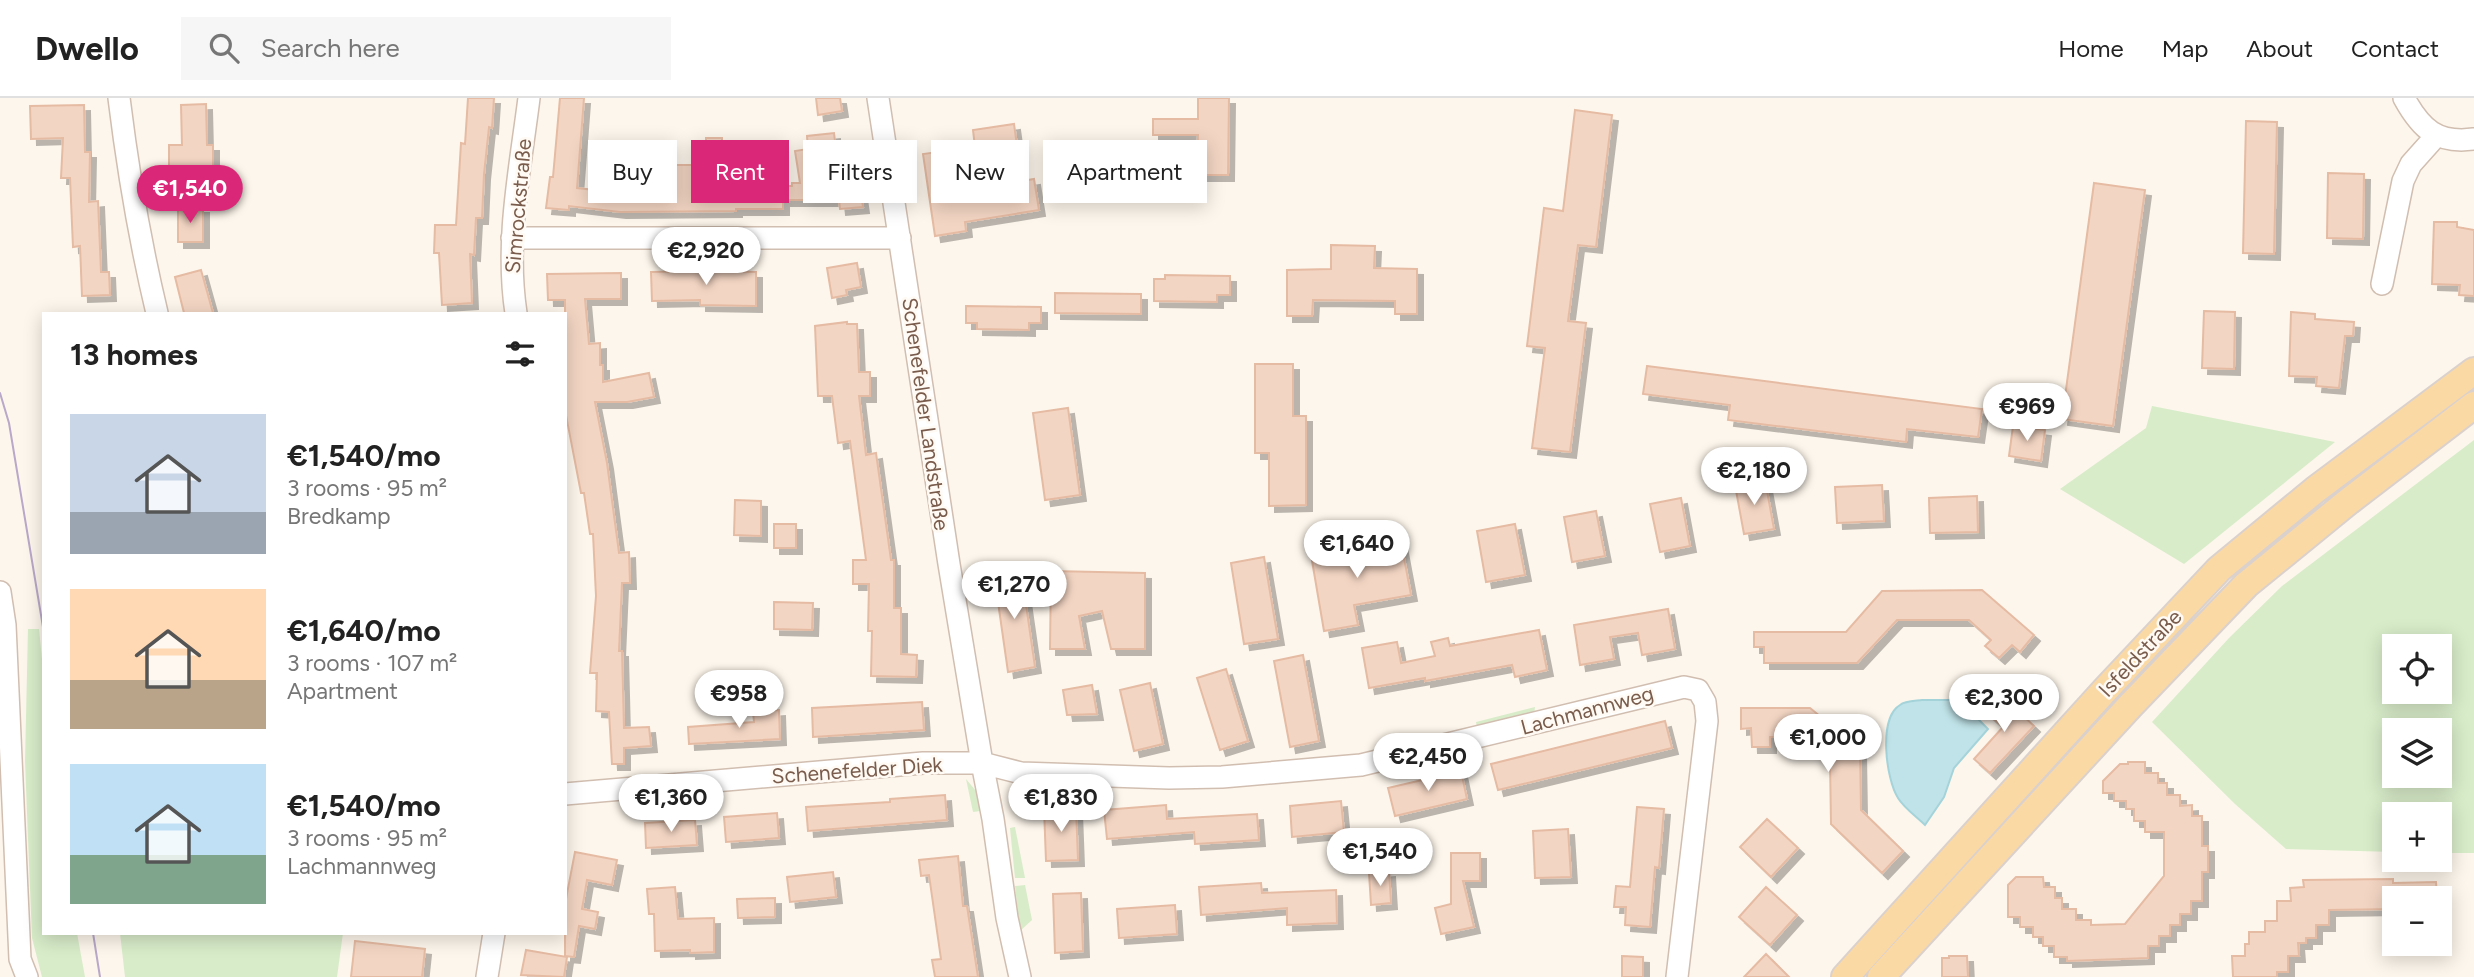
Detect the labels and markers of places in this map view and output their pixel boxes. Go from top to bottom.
pin: €1,540 [133,166,247,225]
pin: €2,920 [649,228,763,287]
pin: €969 [1986,384,2068,443]
pin: €2,180 [1697,448,1811,507]
pin: €1,640 [1300,520,1414,580]
pin: €1,270 [957,561,1071,621]
pin: €958 [698,670,780,730]
pin: €2,300 [1947,674,2061,734]
pin: €1,000 [1771,714,1885,774]
pin: €2,450 [1371,734,1485,793]
pin: €1,360 [614,774,728,834]
pin: €1,830 [1004,774,1118,834]
pin: €1,540 [1323,828,1437,888]

